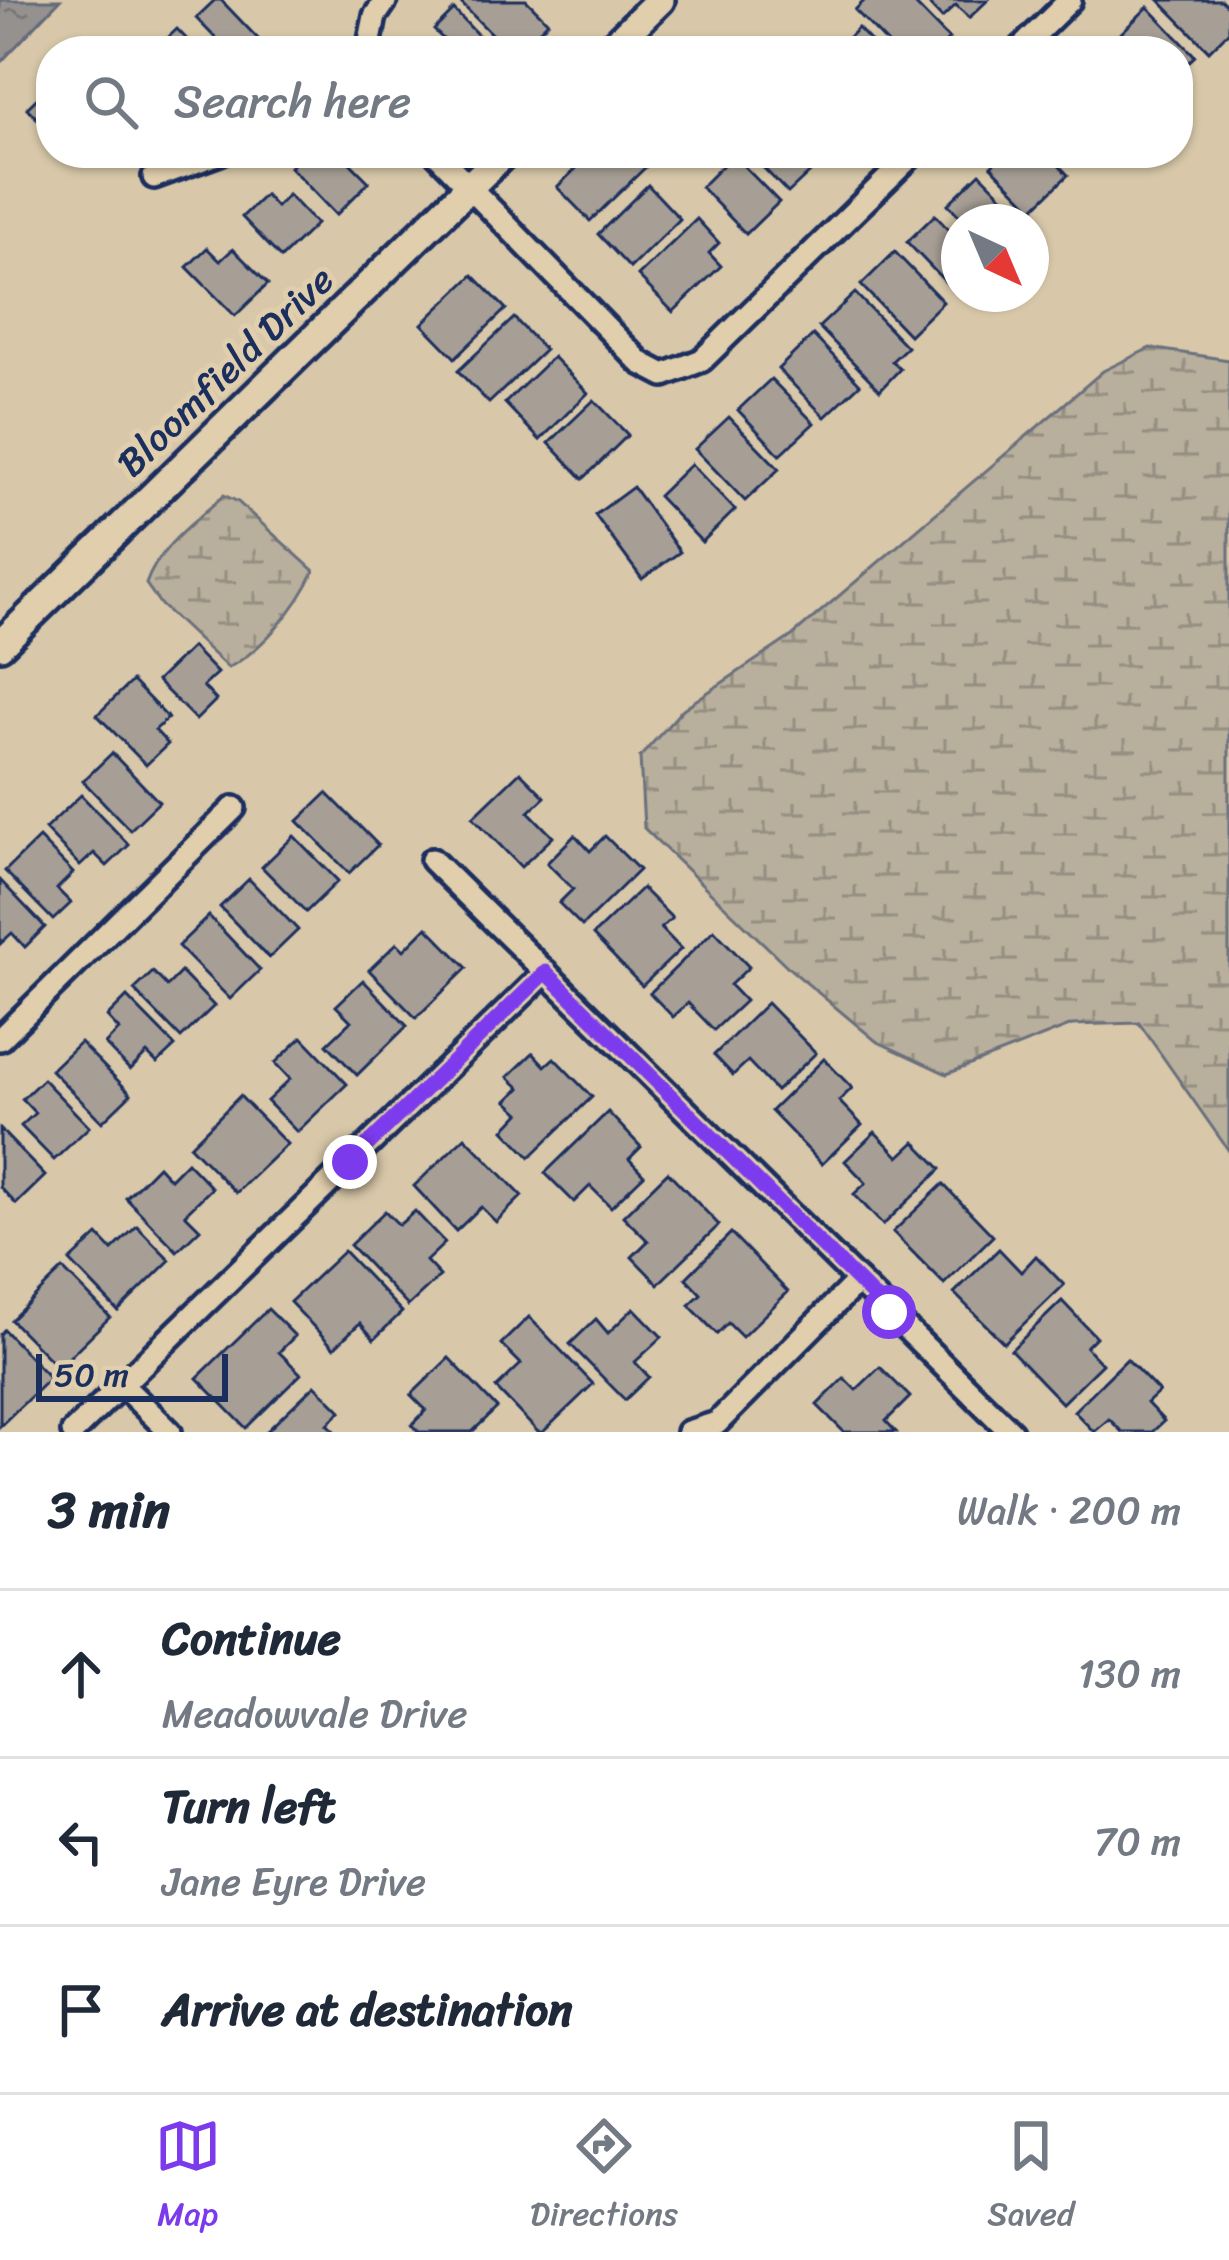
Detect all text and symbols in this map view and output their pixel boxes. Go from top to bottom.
search box [36,36,1193,168]
text: Search here [174,62,411,142]
icon: search [78,69,144,135]
north arrow [941,204,1049,312]
street label: Bloomfield Drive [99,248,351,494]
route end [323,1135,377,1189]
route start [862,1285,916,1339]
text: 50 m [54,1346,129,1404]
scale bar [36,1348,228,1401]
text: 3 min [48,1465,170,1555]
text: Walk · 200 m [957,1476,1181,1545]
text: Continue [162,1599,341,1679]
text: 130 m [1078,1639,1181,1708]
icon: ahead [48,1641,114,1707]
text: Meadowvale Drive [162,1679,468,1748]
text: Turn left [162,1767,335,1847]
text: 70 m [1094,1807,1181,1876]
icon: left [48,1809,114,1875]
text: Jane Eyre Drive [162,1847,426,1916]
text: Arrive at destination [162,1970,572,2050]
icon: arrive [48,1977,114,2043]
tab: Map [155,2113,221,2243]
tab: Directions [530,2113,678,2243]
tab: Saved [987,2113,1074,2243]

